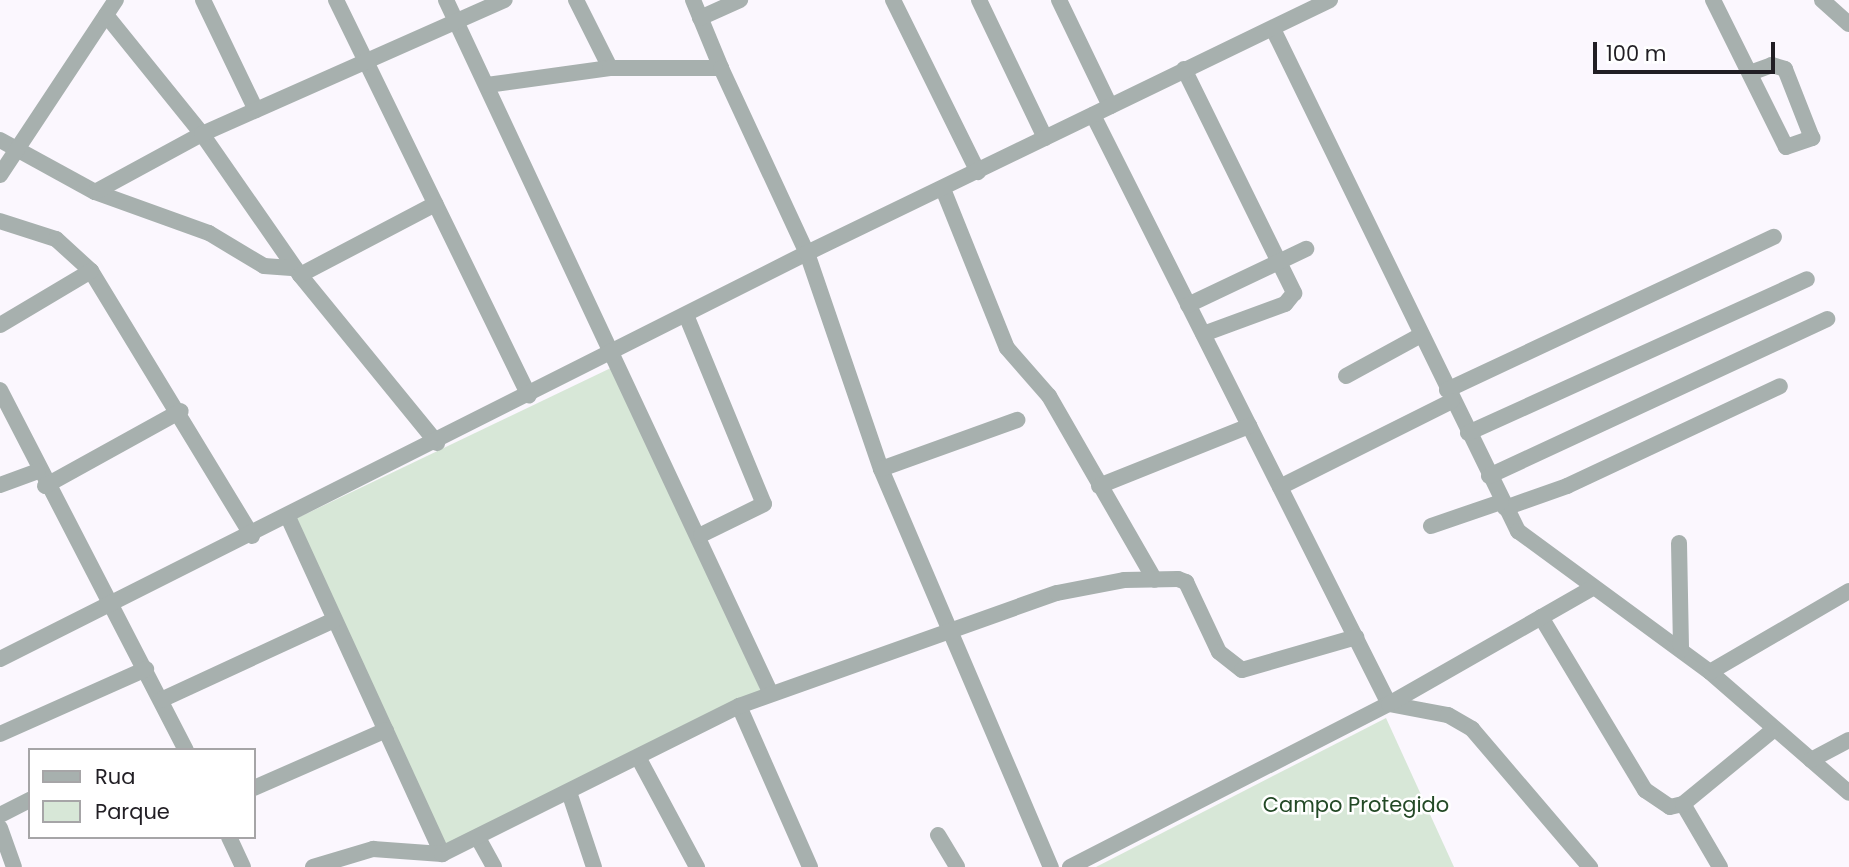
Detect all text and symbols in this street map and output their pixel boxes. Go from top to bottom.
scale bar [1597,28,1779,72]
text: 100 m [1606,39,1666,68]
legend [28,748,256,839]
text: Rua [95,762,135,791]
park label: Campo Protegido [1263,792,1449,818]
text: Parque [95,797,170,826]

